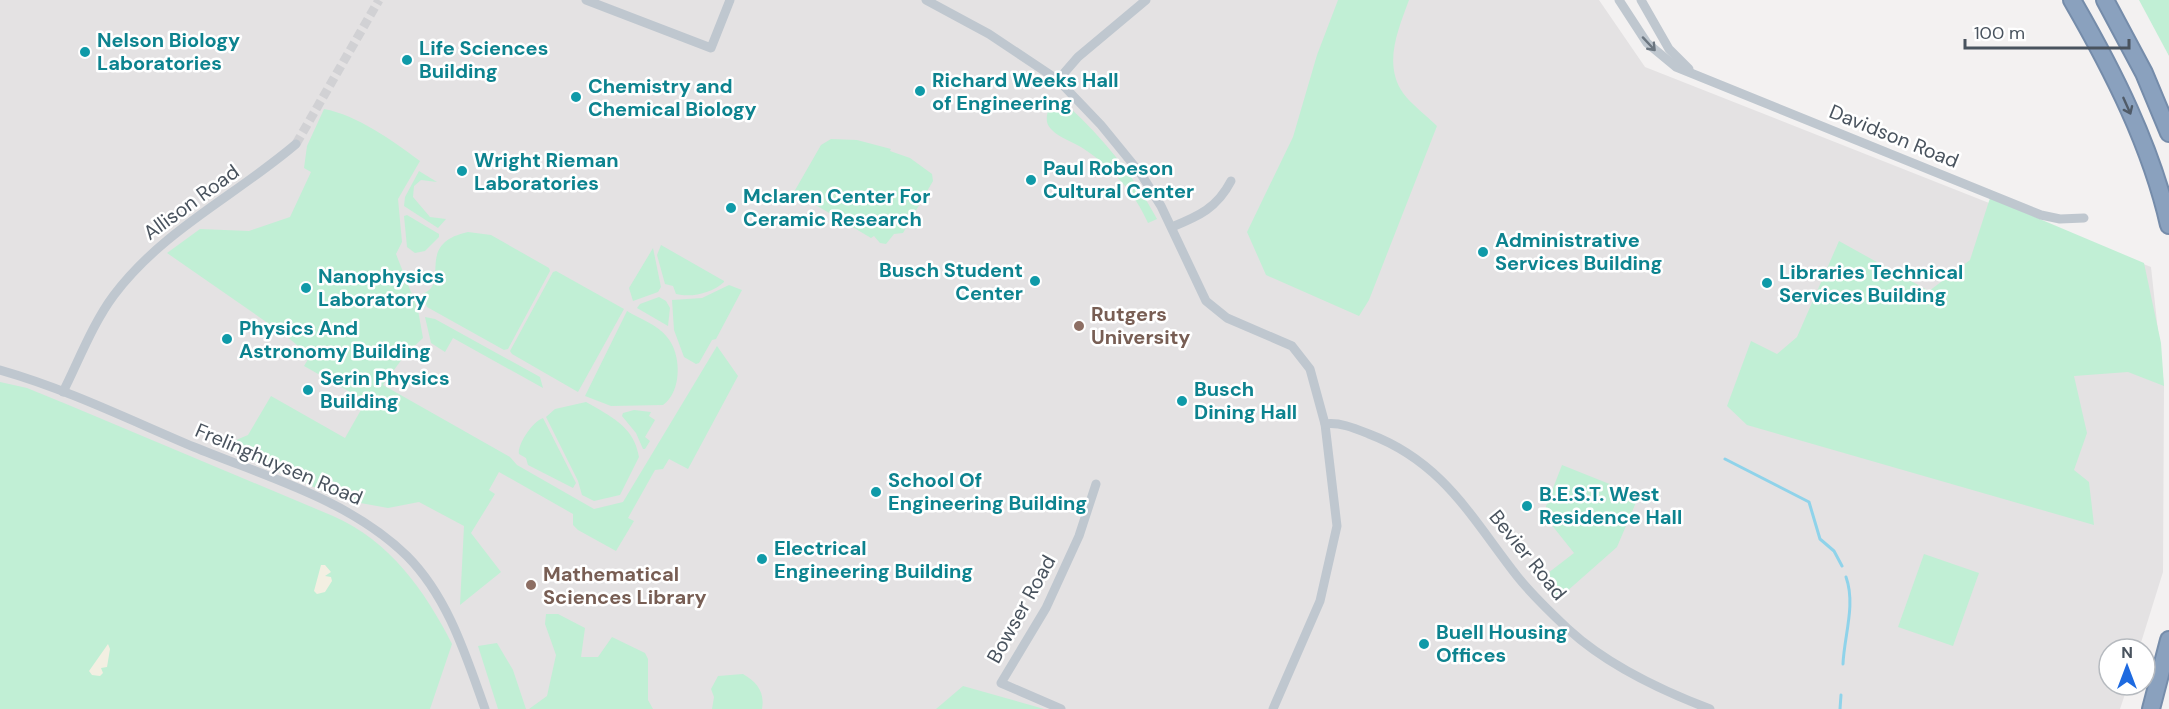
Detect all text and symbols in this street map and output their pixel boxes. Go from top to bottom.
scale bar [1965,12,2128,50]
text: 100 m [1974,21,2025,45]
place label: Nelson Biology Laboratories [97,27,240,76]
place label: Life Sciences Building [419,35,548,84]
one-way arrow [1642,36,1656,51]
marker: Nelson Biology Laboratories [78,45,92,59]
marker: Life Sciences Building [400,53,414,67]
place label: Richard Weeks Hall of Engineering [932,67,1119,116]
place label: Chemistry and Chemical Biology [588,73,757,122]
marker: Richard Weeks Hall of Engineering [913,84,927,98]
marker: Chemistry and Chemical Biology [569,90,583,104]
one-way arrow [2122,96,2133,115]
street label: Davidson Road [1825,98,1963,174]
place label: Wright Rieman Laboratories [474,147,619,196]
place label: Paul Robeson Cultural Center [1043,155,1194,204]
street label: Allison Road [138,158,244,246]
marker: Wright Rieman Laboratories [455,164,469,178]
marker: Paul Robeson Cultural Center [1024,173,1038,187]
place label: Mclaren Center For Ceramic Research [743,183,930,232]
marker: Mclaren Center For Ceramic Research [724,201,738,215]
place label: Administrative Services Building [1495,227,1662,276]
marker: Administrative Services Building [1476,245,1490,259]
place label: Busch Student Center [879,257,1023,306]
place label: Libraries Technical Services Building [1779,259,1963,308]
place label: Nanophysics Laboratory [318,263,444,312]
marker: Busch Student Center [1028,274,1042,288]
marker: Libraries Technical Services Building [1760,276,1774,290]
marker: Nanophysics Laboratory [299,281,313,295]
place label: Rutgers University [1091,301,1190,350]
place label: Physics And Astronomy Building [239,315,431,364]
marker: Rutgers University [1072,319,1086,333]
marker: Physics And Astronomy Building [220,332,234,346]
place label: Serin Physics Building [320,365,450,414]
place label: Busch Dining Hall [1194,376,1297,425]
marker: Serin Physics Building [301,383,315,397]
marker: Busch Dining Hall [1175,394,1189,408]
street label: Frelinghuysen Road [191,417,367,511]
place label: School Of Engineering Building [888,467,1087,516]
place label: B.E.S.T. West Residence Hall [1539,481,1682,530]
marker: School Of Engineering Building [869,485,883,499]
marker: B.E.S.T. West Residence Hall [1520,499,1534,513]
street label: Bevier Road [1484,504,1572,606]
place label: Electrical Engineering Building [774,535,973,584]
street label: Bowser Road [981,550,1061,668]
marker: Electrical Engineering Building [755,552,769,566]
place label: Mathematical Sciences Library [543,561,707,610]
marker: Mathematical Sciences Library [524,578,538,592]
place label: Buell Housing Offices [1436,619,1568,668]
marker: Buell Housing Offices [1417,637,1431,651]
north arrow [2097,637,2157,697]
text: N [2121,642,2133,663]

